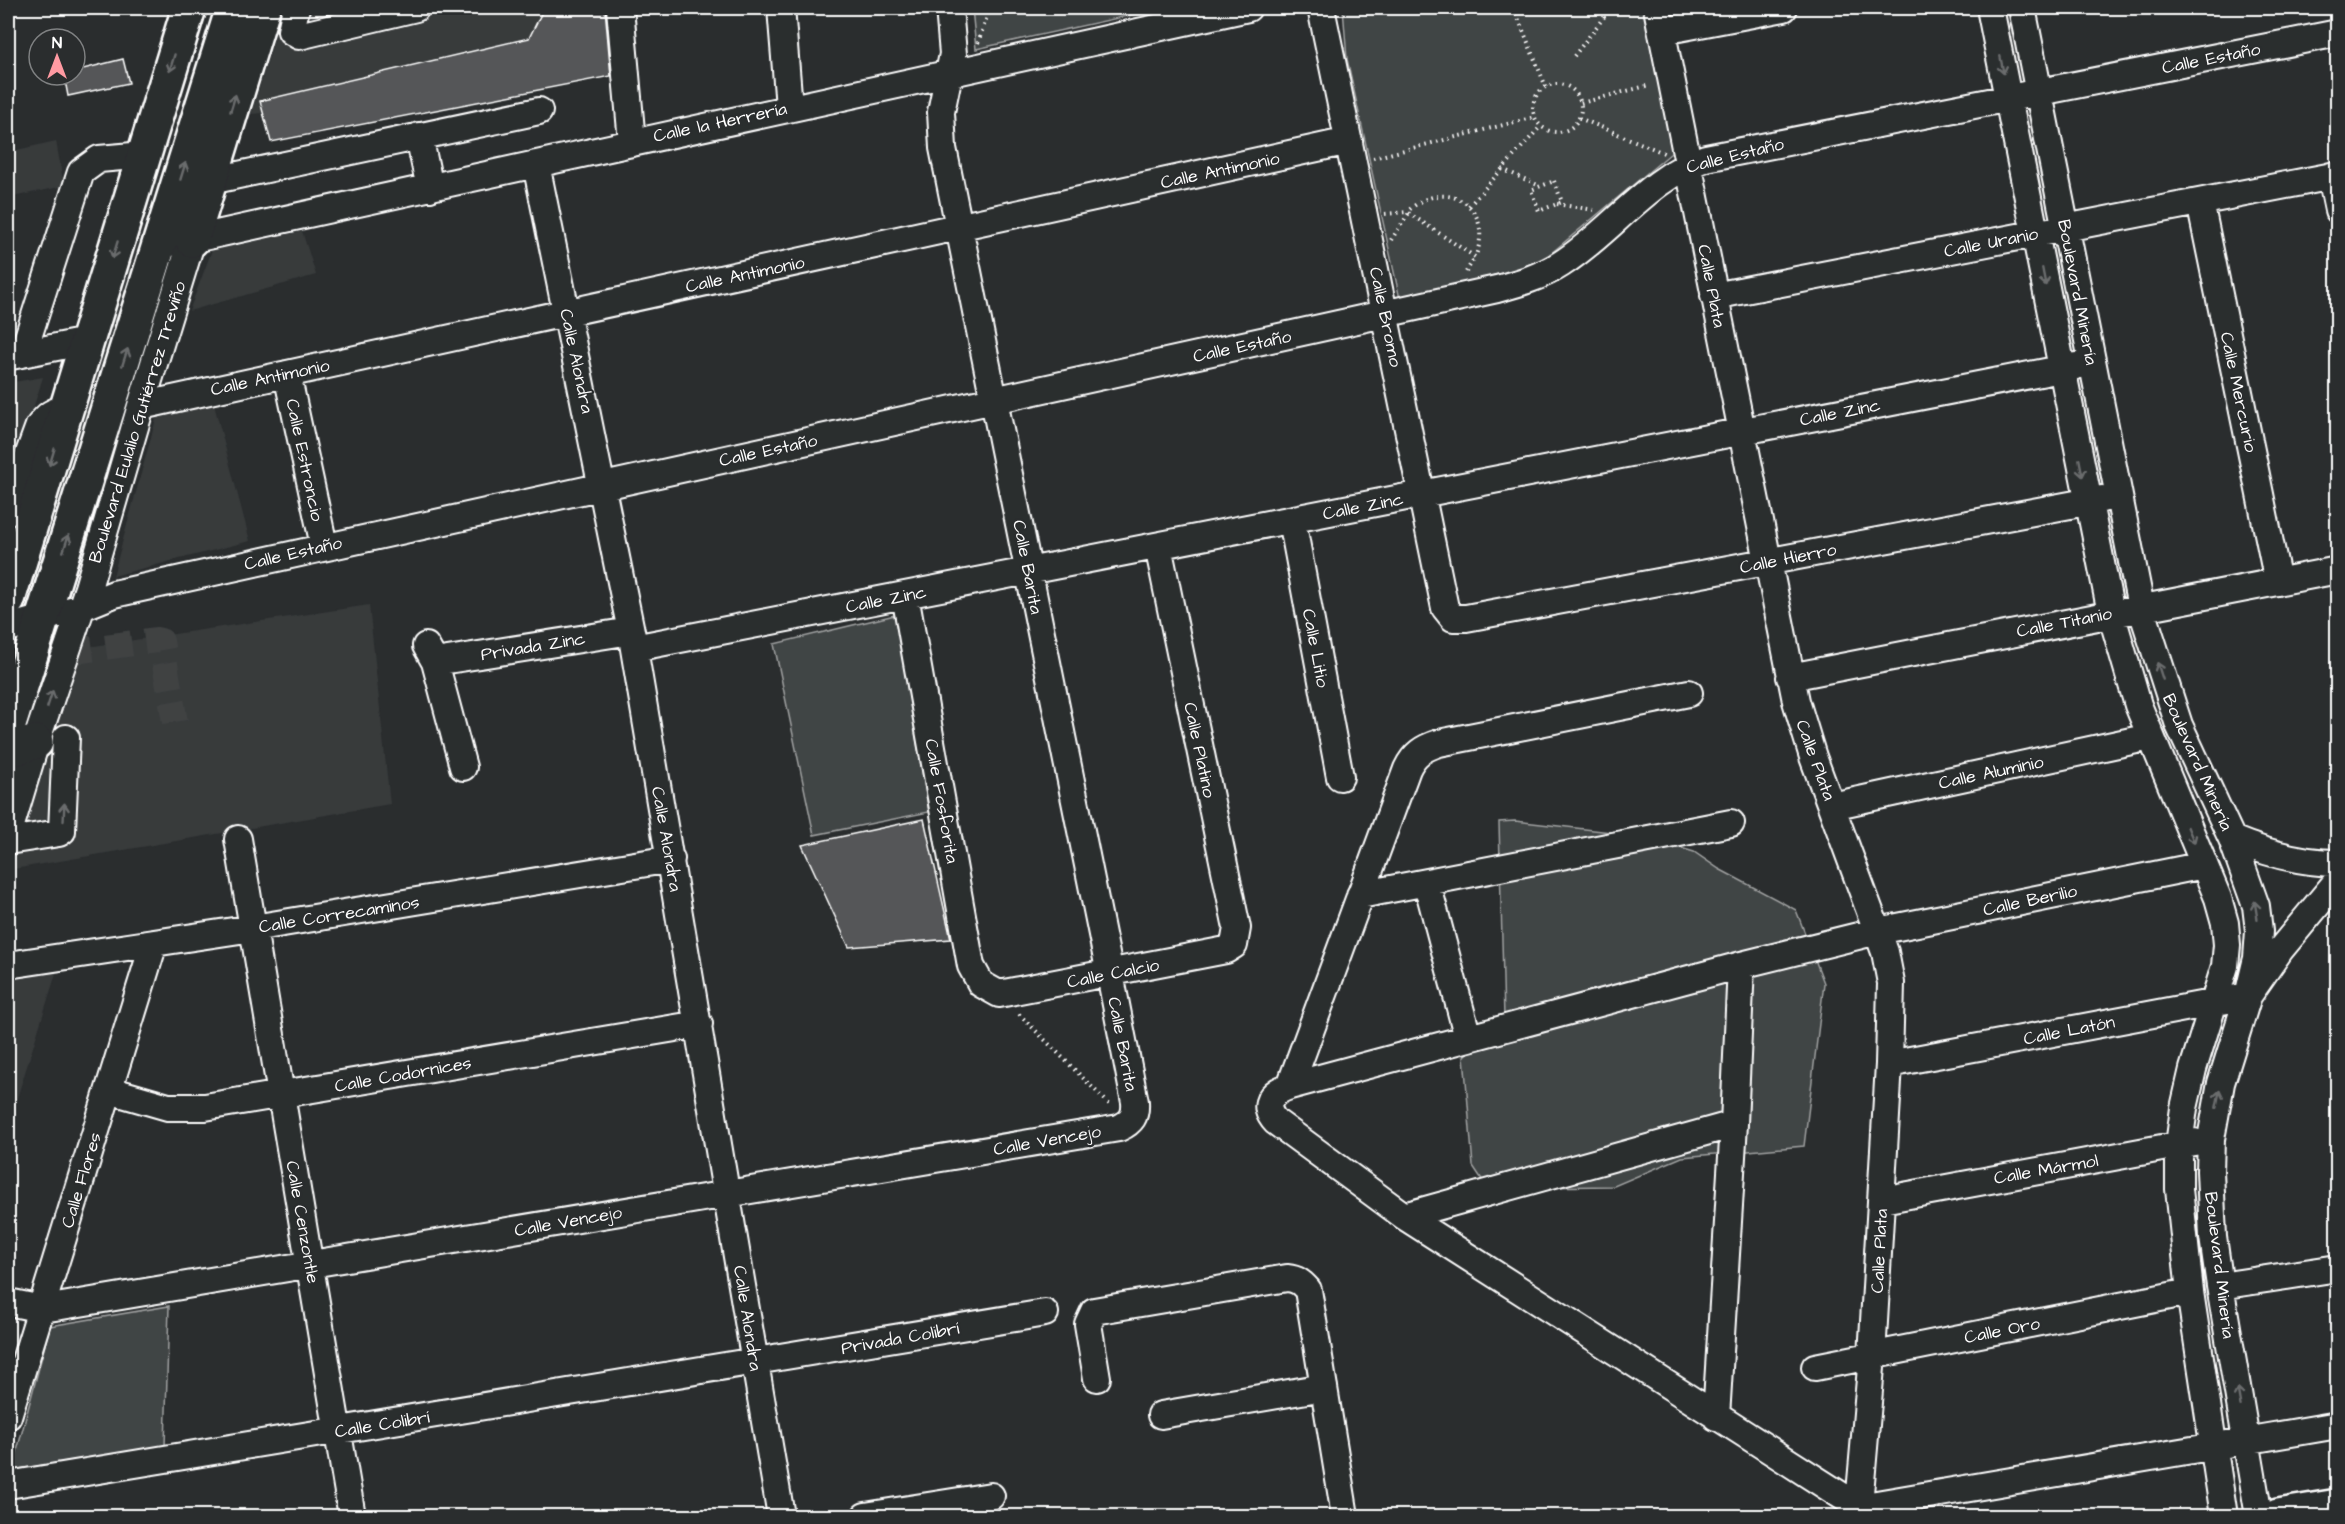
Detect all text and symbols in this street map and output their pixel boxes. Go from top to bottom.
north arrow [27,27,87,87]
text: N [52,32,62,54]
street label: Calle Estaño [2160,37,2262,80]
one-way arrow [166,53,177,72]
one-way arrow [1996,55,2008,74]
one-way arrow [228,94,239,113]
street label: Calle la Herrería [651,96,789,149]
street label: Calle Estaño [1684,131,1787,180]
street label: Calle Antimonio [1158,146,1282,195]
one-way arrow [178,162,189,181]
street label: Boulevard Minería [2051,217,2104,367]
street label: Calle Uranio [1942,221,2040,264]
one-way arrow [109,240,120,259]
street label: Calle Plata [1691,242,1732,330]
street label: Calle Antimonio [683,250,807,299]
street label: Calle Bromo [1363,265,1408,369]
one-way arrow [2039,266,2050,286]
street label: Boulevard Eulalio Gutiérrez Treviño [83,278,192,566]
street label: Calle Alondra [553,307,600,416]
street label: Calle Estaño [1191,324,1293,369]
street label: Calle Mercurio [2214,330,2263,455]
one-way arrow [120,348,131,367]
street label: Calle Antimonio [208,353,332,402]
street label: Calle Zinc [1798,392,1883,433]
street label: Calle Estroncio [279,396,330,524]
street label: Calle Estaño [717,428,819,473]
one-way arrow [46,447,57,466]
one-way arrow [2076,458,2087,477]
street label: Calle Zinc [1321,486,1406,527]
street label: Calle Barita [1006,518,1049,616]
street label: Calle Estaño [242,530,345,577]
one-way arrow [61,534,72,553]
street label: Calle Hierro [1738,537,1839,580]
street label: Calle Zinc [844,579,929,620]
street label: Calle Titanio [2014,601,2114,644]
street label: Calle Litio [1296,607,1335,690]
street label: Privada Zinc [479,626,587,667]
one-way arrow [2154,662,2165,681]
one-way arrow [45,690,56,709]
street label: Boulevard Minería [2156,690,2239,835]
street label: Calle Platino [1177,700,1222,800]
street label: Calle Plata [1789,716,1842,804]
street label: Calle Fosforita [918,737,965,865]
street label: Calle Aluminio [1936,749,2046,796]
street label: Calle Alondra [645,785,688,894]
one-way arrow [58,802,69,822]
one-way arrow [2186,825,2197,843]
street label: Calle Berilio [1981,878,2079,923]
street label: Calle Correcaminos [257,889,421,940]
one-way arrow [2250,901,2261,921]
street label: Calle Calcio [1065,952,1161,995]
street label: Calle Barita [1101,995,1144,1093]
street label: Calle Latón [2021,1009,2117,1052]
street label: Calle Codornices [333,1050,473,1099]
one-way arrow [2213,1090,2224,1110]
street label: Calle Vencejo [991,1119,1103,1162]
street label: Calle Flores [55,1129,108,1231]
street label: Calle Mármol [1992,1148,2100,1191]
street label: Calle Cenzontle [279,1159,326,1286]
street label: Boulevard Minería [2198,1190,2241,1340]
street label: Calle Vencejo [512,1200,624,1243]
street label: Calle Plata [1865,1208,1894,1294]
street label: Calle Alondra [727,1264,768,1373]
street label: Calle Oro [1962,1311,2042,1350]
street label: Privada Colibrí [839,1316,961,1361]
one-way arrow [2234,1387,2245,1407]
street label: Calle Colibrí [333,1405,432,1444]

